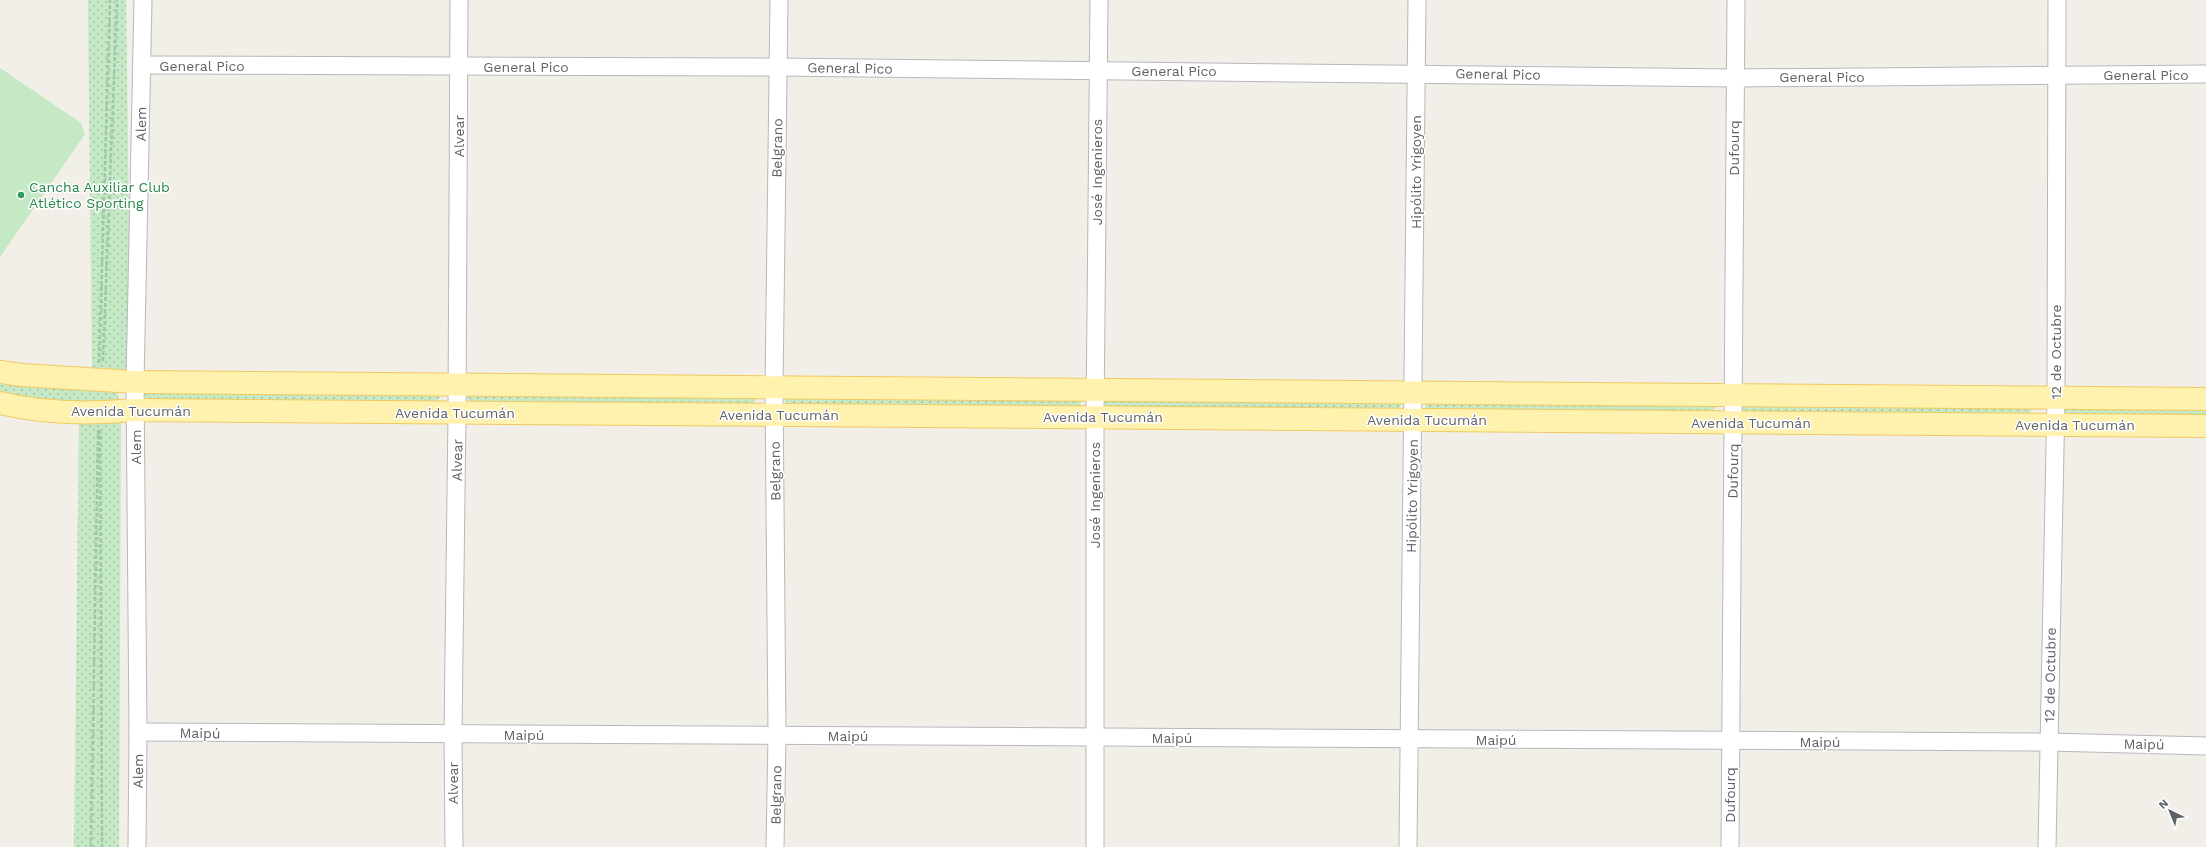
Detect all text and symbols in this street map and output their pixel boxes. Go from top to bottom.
street label: General Pico [159,58,245,74]
street label: General Pico [483,59,569,75]
street label: General Pico [807,59,893,77]
street label: General Pico [1131,63,1217,79]
street label: General Pico [1455,65,1541,83]
street label: General Pico [2103,67,2189,83]
street label: General Pico [1779,69,1865,85]
street label: Alem [133,106,149,142]
street label: Alvear [451,115,467,157]
street label: Hipólito Yrigoyen [1408,115,1424,229]
street label: Belgrano [768,118,786,178]
street label: José Ingenieros [1089,119,1105,225]
street label: Dufourq [1726,120,1742,176]
place label: Cancha Auxiliar Club Atlético Sporting [29,179,170,211]
marker: Cancha Auxiliar Club Atlético Sporting [16,190,26,200]
street label: 12 de Octubre [2048,304,2064,400]
street label: Avenida Tucumán [71,403,191,419]
street label: Avenida Tucumán [395,405,515,421]
street label: Avenida Tucumán [719,407,839,423]
street label: Avenida Tucumán [1043,409,1163,425]
street label: Avenida Tucumán [1367,412,1487,428]
street label: Avenida Tucumán [1691,415,1811,431]
street label: Avenida Tucumán [2015,417,2135,433]
street label: Alem [128,430,144,464]
street label: Alvear [449,438,465,481]
street label: Hipólito Yrigoyen [1403,439,1421,553]
street label: Belgrano [766,441,784,501]
street label: José Ingenieros [1087,442,1103,548]
street label: Dufourq [1725,443,1741,499]
street label: 12 de Octubre [2041,627,2059,723]
street label: Maipú [179,725,221,741]
street label: Maipú [504,727,544,743]
street label: Maipú [828,728,868,744]
street label: Maipú [1152,730,1192,746]
street label: Maipú [1476,732,1516,748]
street label: Maipú [1800,734,1840,750]
street label: Maipú [2123,736,2165,752]
street label: Alem [130,753,146,789]
street label: Alvear [445,762,461,804]
street label: Belgrano [767,765,785,825]
street label: Dufourq [1722,767,1738,823]
north arrow [2150,791,2190,831]
text: N [2156,797,2171,812]

